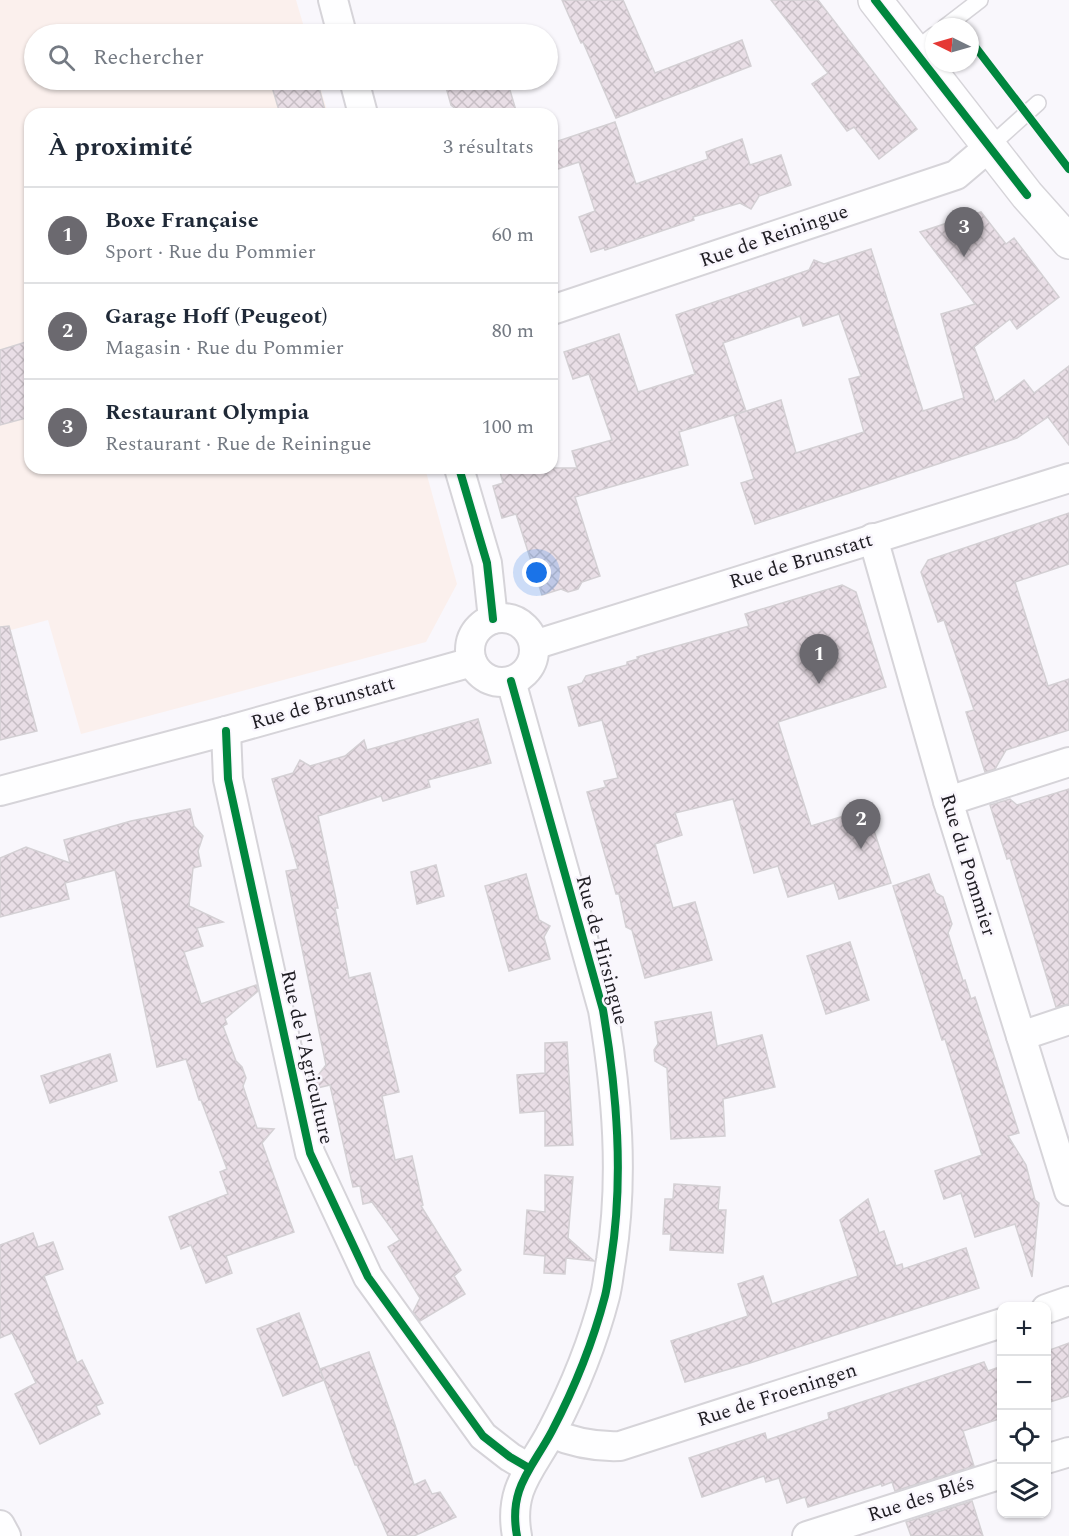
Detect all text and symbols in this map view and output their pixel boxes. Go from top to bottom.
north arrow [925,18,979,72]
search box [24,24,558,90]
icon: search [45,41,78,74]
text: Rechercher [93,41,204,74]
text: À proximité [48,127,193,167]
text: 3 résultats [443,132,534,162]
street label: Rue de Reiningue [696,197,852,275]
text: Boxe Française [105,204,259,237]
pin: 3 [944,208,984,257]
text: 1 [62,220,73,250]
text: 60 m [492,220,534,250]
text: Sport · Rue du Pommier [105,237,316,267]
text: Garage Hoff (Peugeot) [105,300,327,333]
text: 2 [62,316,73,346]
text: 80 m [492,316,534,346]
text: Magasin · Rue du Pommier [105,333,344,363]
text: Restaurant Olympia [105,396,309,429]
text: 3 [62,412,73,442]
text: 100 m [482,412,534,442]
text: Restaurant · Rue de Reiningue [105,429,371,459]
street label: Rue de Brunstatt [726,525,876,597]
your location [522,558,551,587]
pin: 1 [800,634,838,684]
street label: Rue de Brunstatt [248,668,398,738]
street label: Rue du Pommier [932,790,1004,940]
pin: 2 [842,800,880,849]
street label: Rue de Hirsingue [568,872,636,1028]
street label: Rue de l'Agriculture [272,967,342,1147]
map controls [997,1302,1051,1518]
button: + [997,1302,1051,1356]
street label: Rue de Froeningen [693,1355,861,1435]
button: − [997,1356,1051,1410]
button: locate [997,1410,1051,1464]
button: layers [997,1464,1051,1518]
street label: Rue des Blés [864,1468,978,1530]

